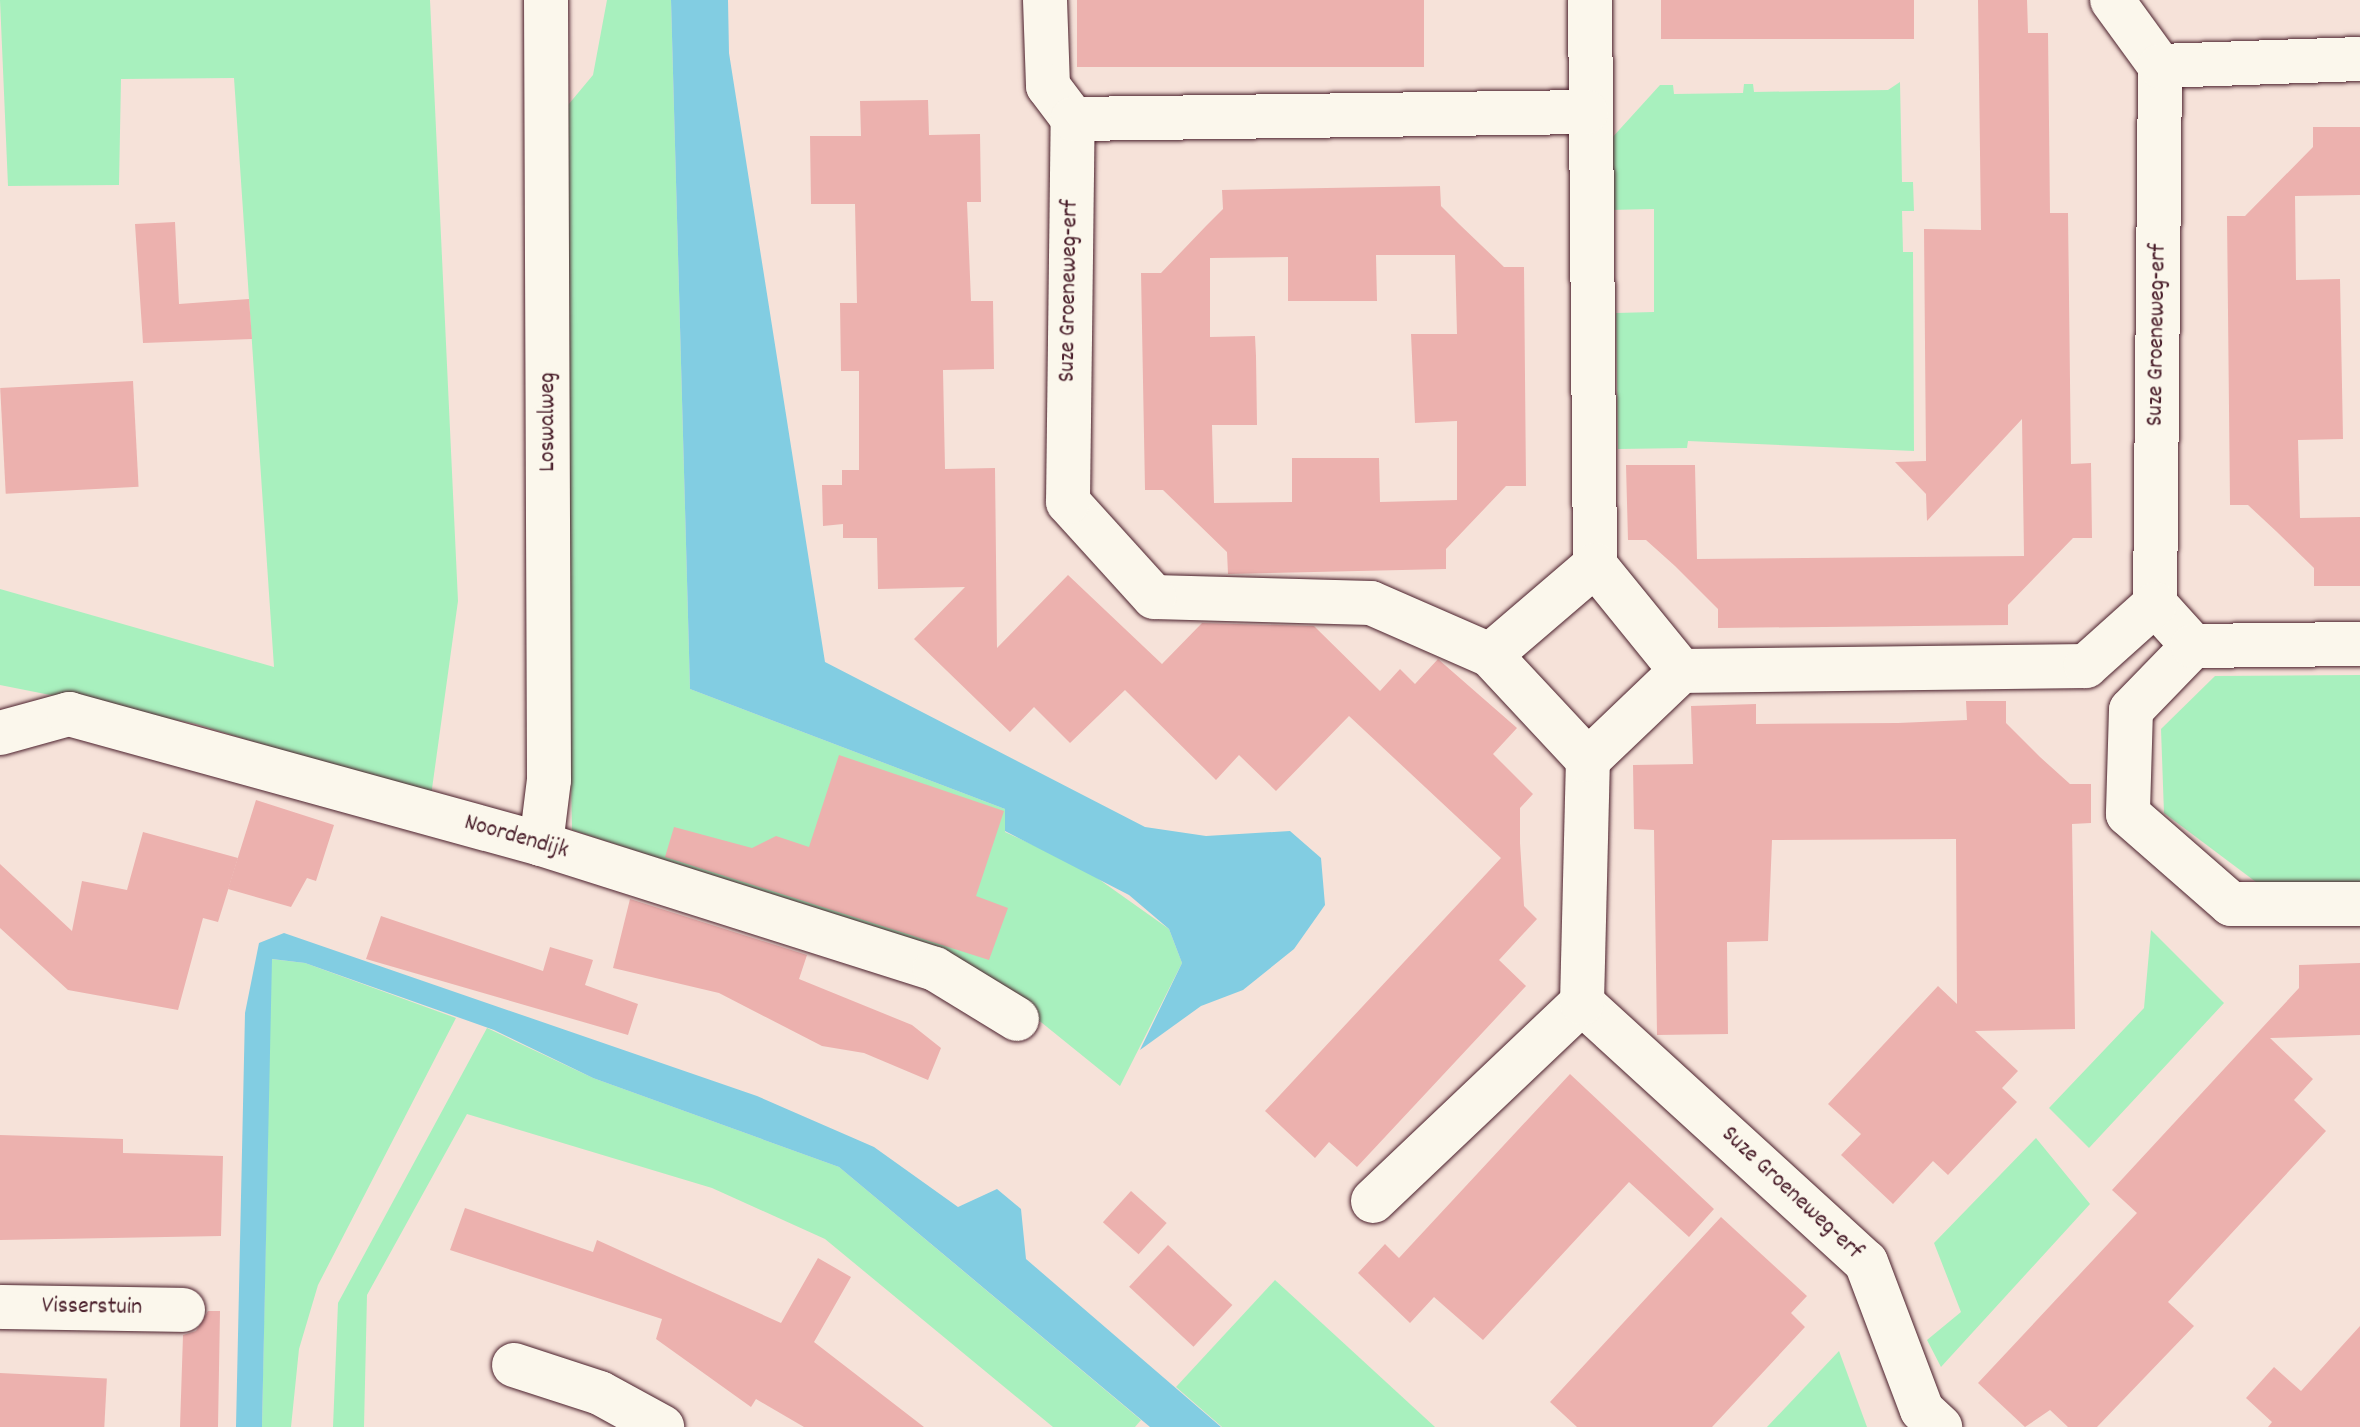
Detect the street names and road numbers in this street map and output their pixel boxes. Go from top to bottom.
street label: Suze Groeneweg-erf [1054,199,1086,383]
street label: Suze Groeneweg-erf [2142,243,2174,427]
street label: Loswalweg [535,372,563,472]
street label: Noordendijk [461,809,571,867]
street label: Suze Groeneweg-erf [1714,1121,1868,1267]
street label: Visserstuin [42,1293,142,1323]

